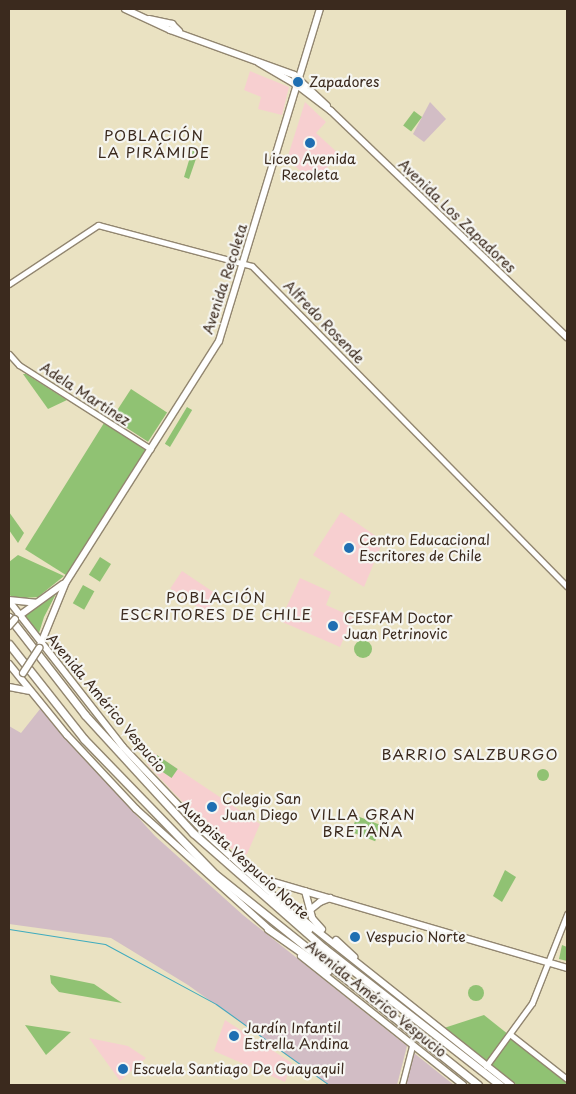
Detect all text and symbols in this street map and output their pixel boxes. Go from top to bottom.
place label: Zapadores [309,74,379,90]
marker: Zapadores [291,75,305,89]
district label: POBLACIÓN LA PIRÁMIDE [97,125,211,160]
marker: Liceo Avenida Recoleta [304,137,316,149]
place label: Liceo Avenida Recoleta [264,151,356,184]
street label: Avenida Los Zapadores [395,156,519,276]
street label: Avenida Recoleta [199,222,251,336]
street label: Alfredo Rosende [280,277,368,367]
street label: Adela Martínez [37,359,133,429]
place label: Centro Educacional Escritores de Chile [359,532,490,564]
marker: Centro Educacional Escritores de Chile [343,542,355,554]
district label: POBLACIÓN ESCRITORES DE CHILE [118,587,314,622]
place label: CESFAM Doctor Juan Petrinovic [344,610,454,642]
marker: CESFAM Doctor Juan Petrinovic [326,619,340,633]
street label: Avenida Américo Vespucio [43,630,169,776]
district label: BARRIO SALZBURGO [379,745,561,763]
place label: Colegio San Juan Diego [222,791,302,824]
street label: Autopista Vespucio Norte [175,797,313,923]
marker: Colegio San Juan Diego [206,801,218,813]
district label: VILLA GRAN BRETAÑA [310,804,416,839]
place label: Vespucio Norte [366,929,466,945]
marker: Vespucio Norte [348,930,362,944]
street label: Avenida Américo Vespucio [303,937,449,1061]
place label: Jardín Infantil Estrella Andina [244,1020,349,1052]
marker: Jardín Infantil Estrella Andina [228,1030,240,1042]
place label: Escuela Santiago De Guayaquil [133,1061,344,1077]
marker: Escuela Santiago De Guayaquil [117,1063,129,1075]

